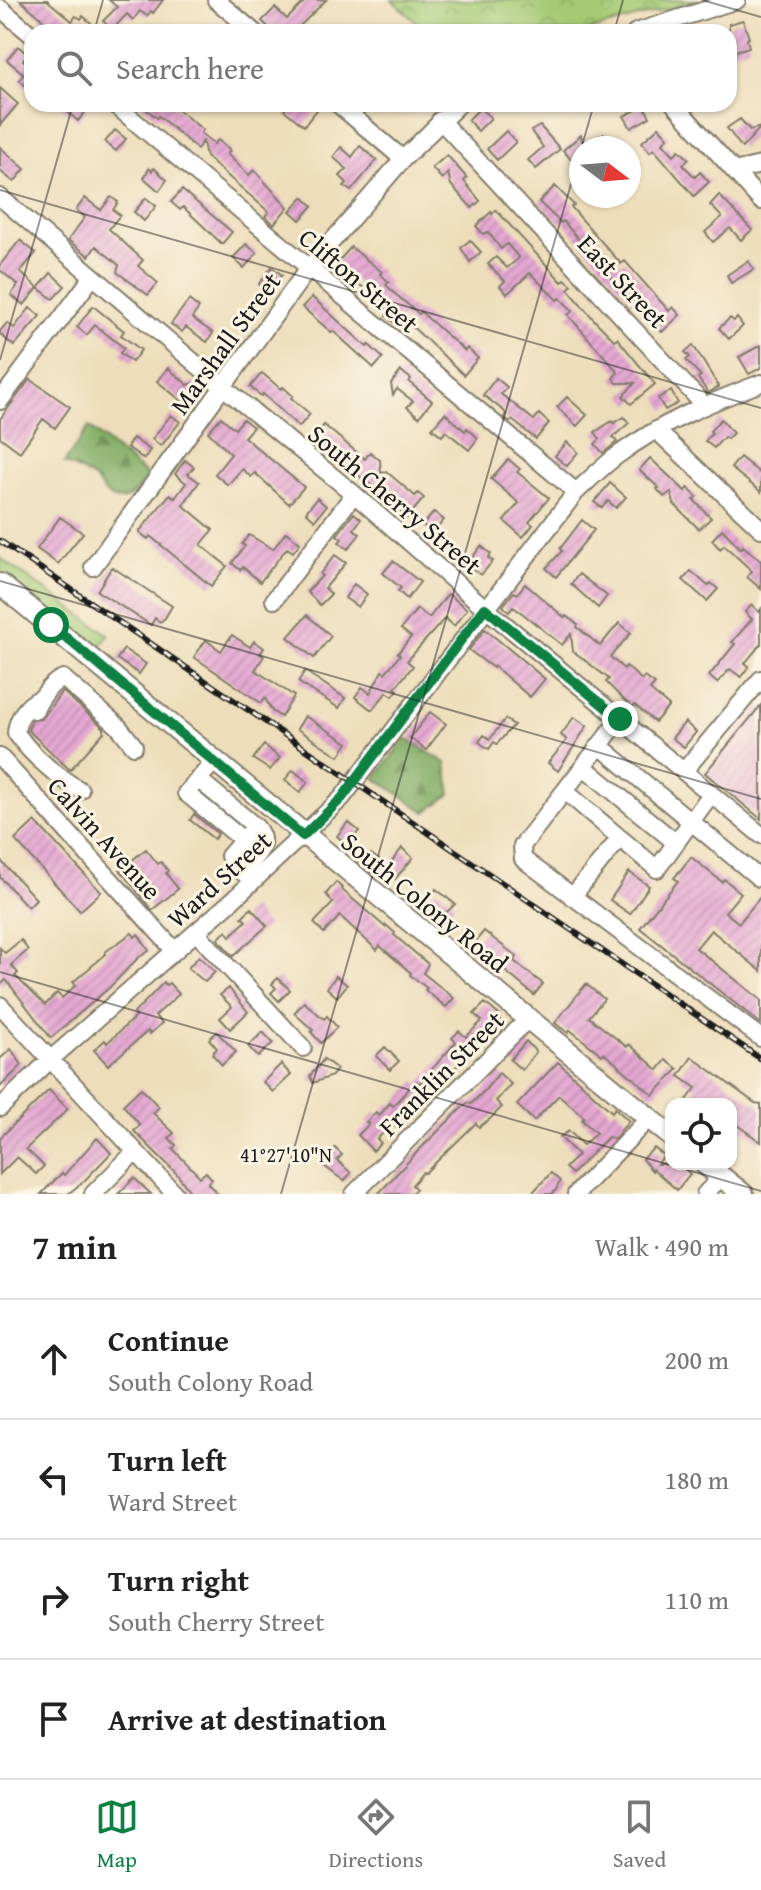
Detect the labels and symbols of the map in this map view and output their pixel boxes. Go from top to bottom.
north arrow [569,136,641,208]
street label: Clifton Street [291,218,427,342]
street label: East Street [569,225,677,337]
street label: Marshall Street [160,264,290,422]
street label: South Cherry Street [300,415,490,583]
route start [33,607,69,643]
route end [602,701,638,737]
street label: Calvin Avenue [39,768,171,908]
street label: Ward Street [158,821,280,937]
street label: South Colony Road [333,822,517,982]
street label: Franklin Street [369,1001,513,1145]
text: 41°27'10"N [240,1140,332,1169]

